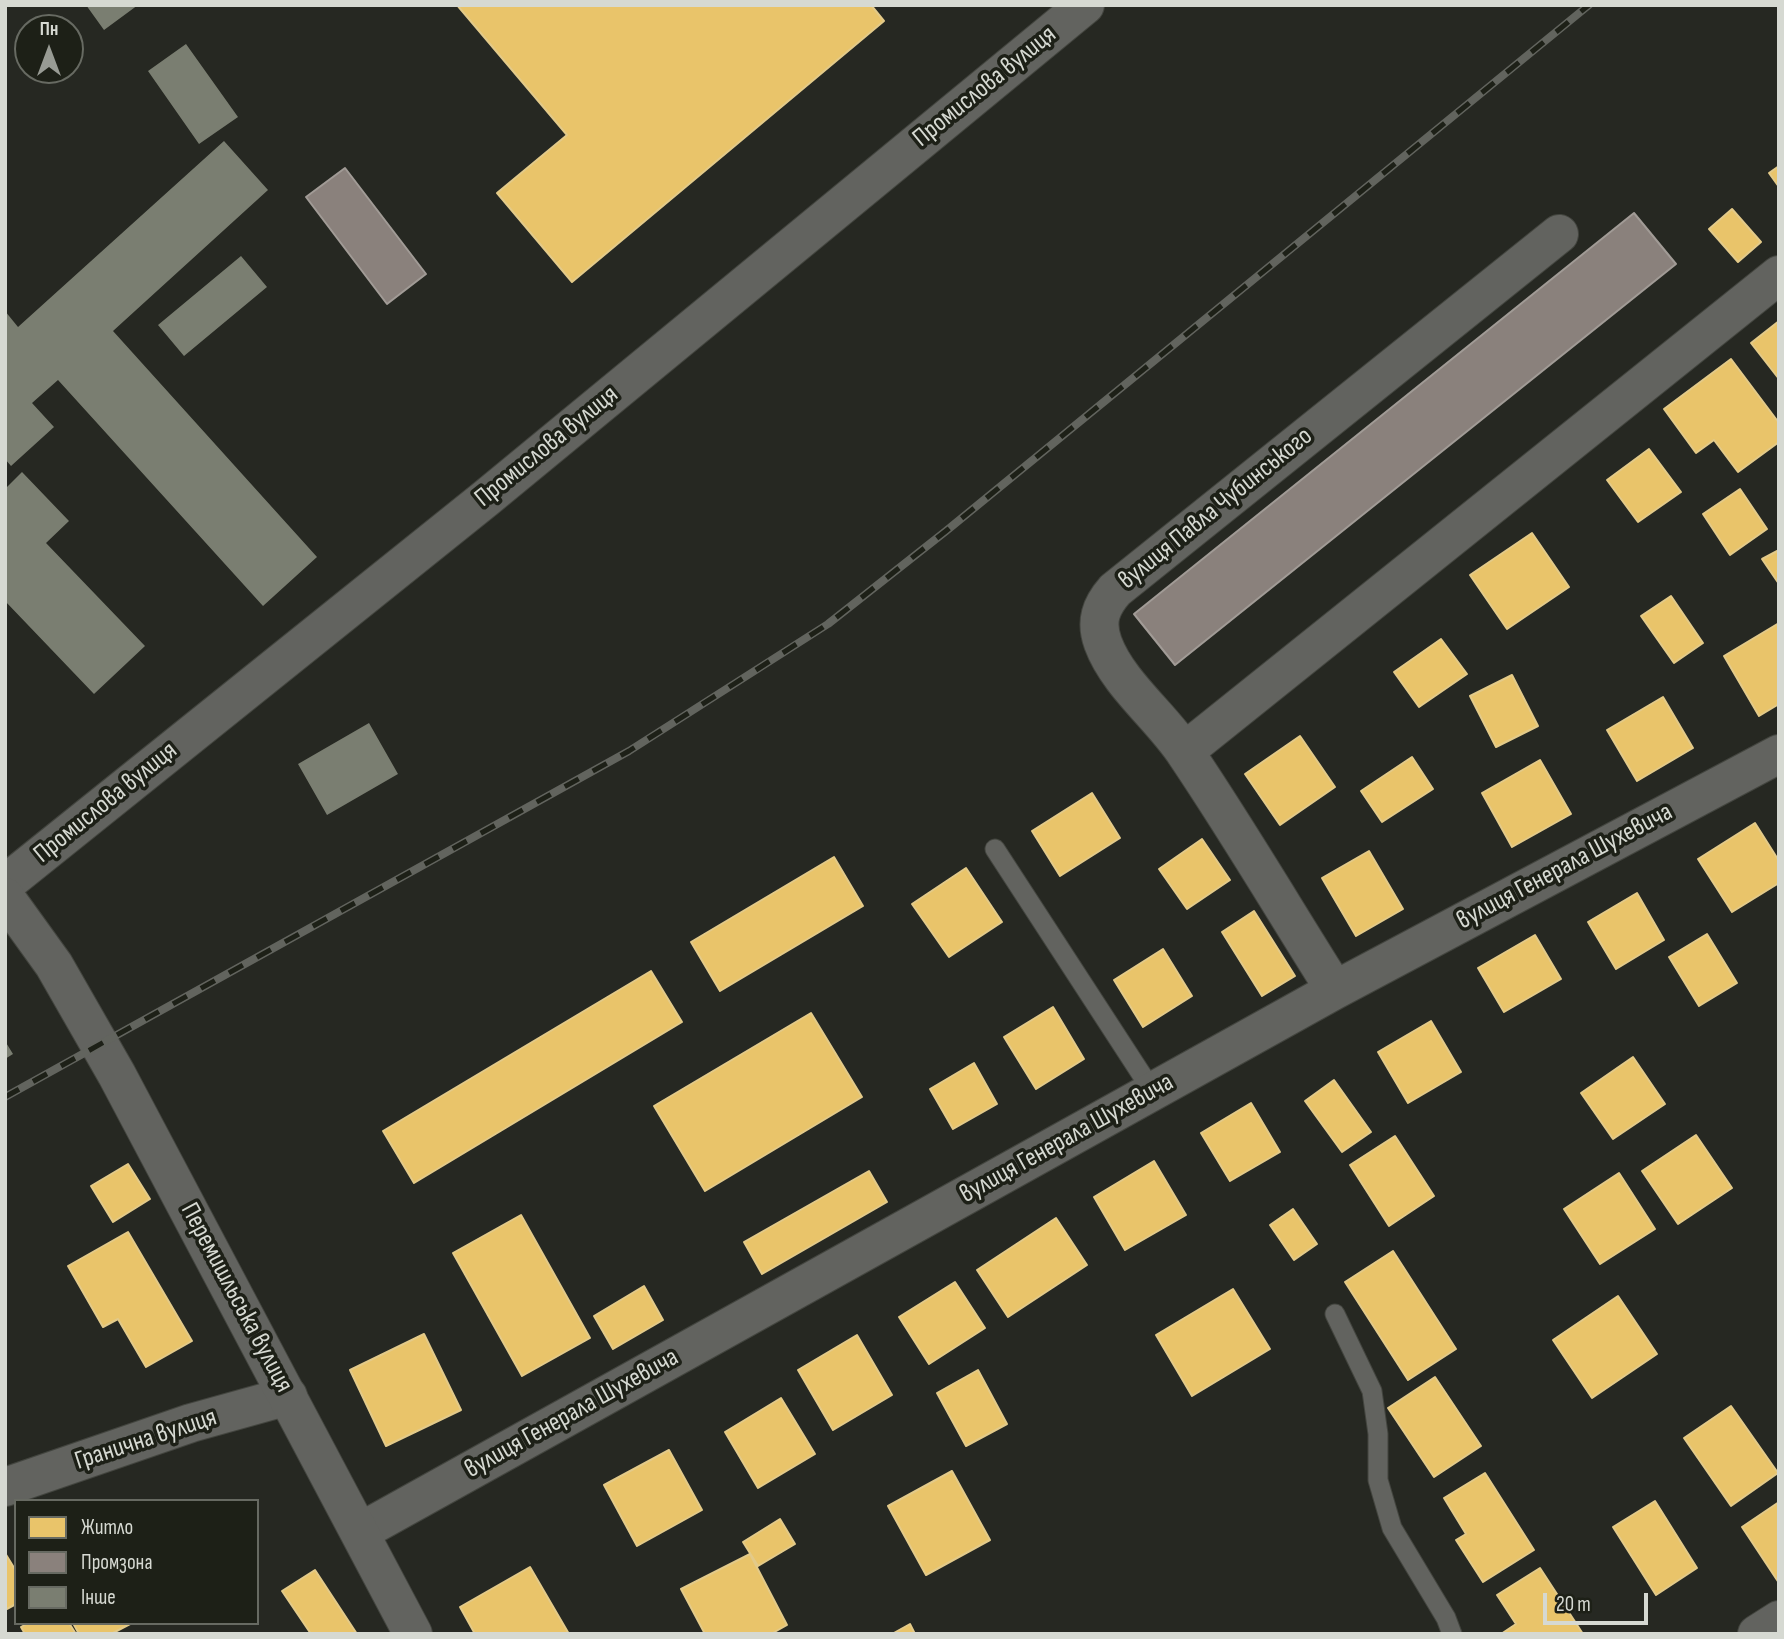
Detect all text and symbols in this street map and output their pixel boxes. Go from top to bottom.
north arrow [14,14,84,84]
text: Пн [40,18,58,41]
street label: Промислова вулиця [907,20,1063,154]
street label: Промислова вулиця [469,380,625,514]
street label: вулиця Павла Чубинського [1113,421,1319,597]
street label: Промислова вулиця [28,736,184,870]
street label: вулиця Генерала Шухевича [1452,797,1678,937]
street label: вулиця Генерала Шухевича [955,1067,1179,1211]
street label: Перемишльська вулиця [173,1198,299,1398]
street label: вулиця Генерала Шухевича [460,1342,684,1486]
street label: Гранична вулиця [71,1402,221,1478]
legend [14,1499,259,1625]
text: Житло [81,1515,133,1540]
text: Промзона [81,1550,152,1575]
scale bar [1546,1580,1651,1624]
text: Інше [81,1585,116,1610]
text: 20 m [1556,1592,1591,1617]

